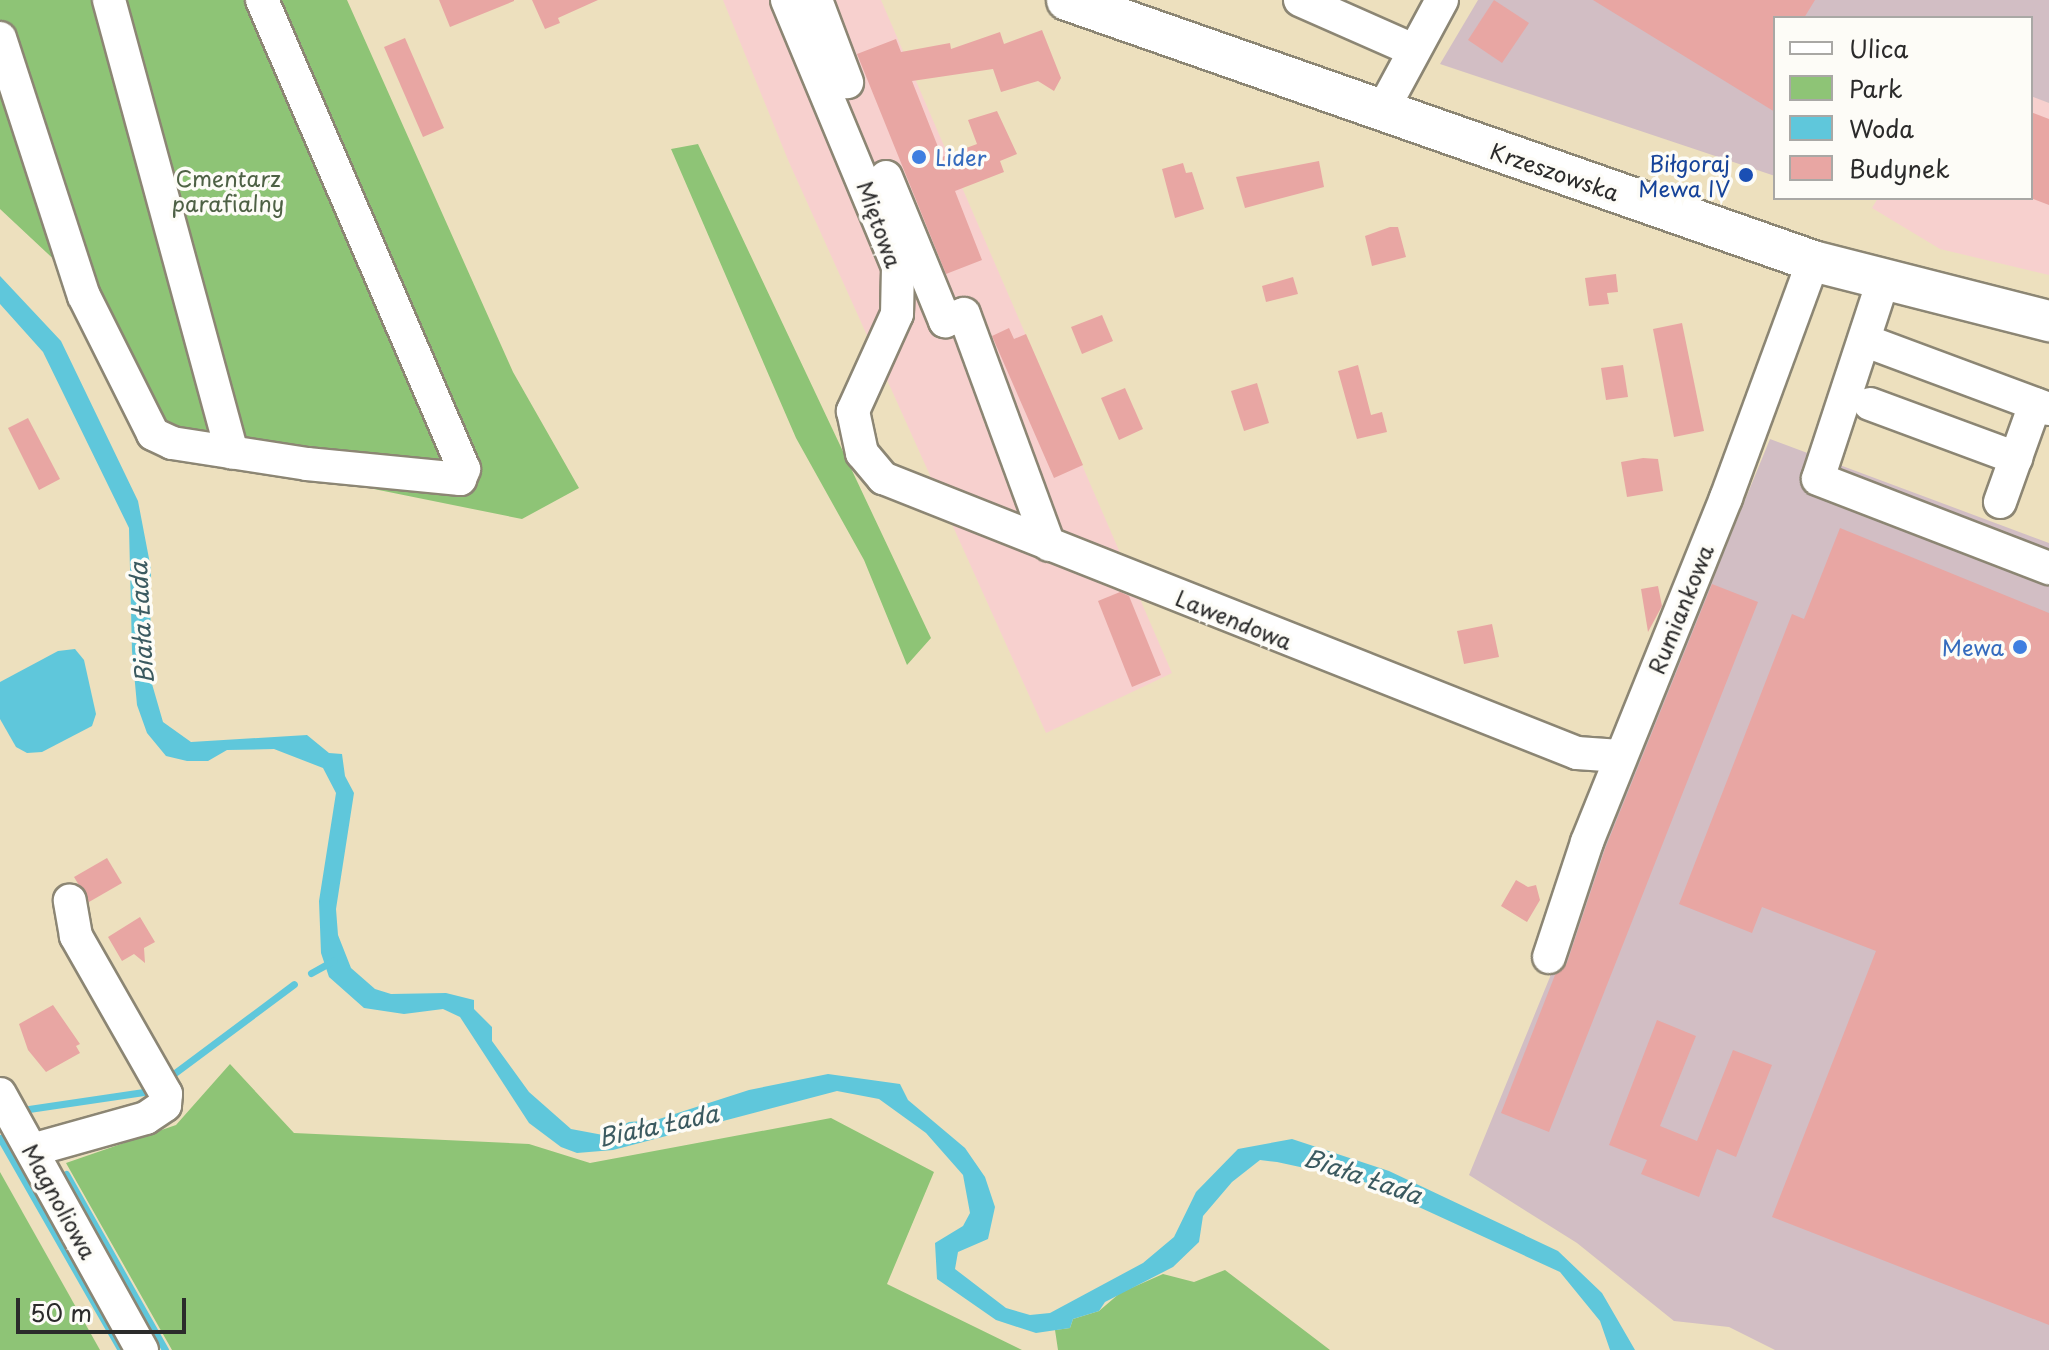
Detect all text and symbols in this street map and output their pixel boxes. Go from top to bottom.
legend [1773,16,2033,200]
text: Ulica [1849,30,1908,66]
text: Park [1849,70,1903,106]
text: Woda [1849,110,1914,146]
street label: Krzeszowska [1487,137,1623,205]
place label: Lider [935,144,987,170]
marker: Lider [910,148,928,166]
place label: Biłgoraj Mewa IV [1639,149,1730,200]
text: Budynek [1849,150,1950,186]
park label: Cmentarz parafialny [172,164,284,216]
marker: Biłgoraj Mewa IV [1737,166,1755,184]
street label: Miętowa [852,177,908,271]
street label: Rumiankowa [1642,541,1718,677]
water label: Biała Łada [123,561,159,685]
street label: Lawendowa [1172,584,1296,654]
place label: Mewa [1942,634,2004,660]
marker: Mewa [2011,638,2029,656]
water label: Biała Łada [595,1098,721,1152]
street label: Magnoliowa [18,1139,102,1263]
water label: Biała Łada [1300,1142,1426,1210]
scale bar [20,1282,190,1332]
text: 50 m [30,1294,92,1330]

